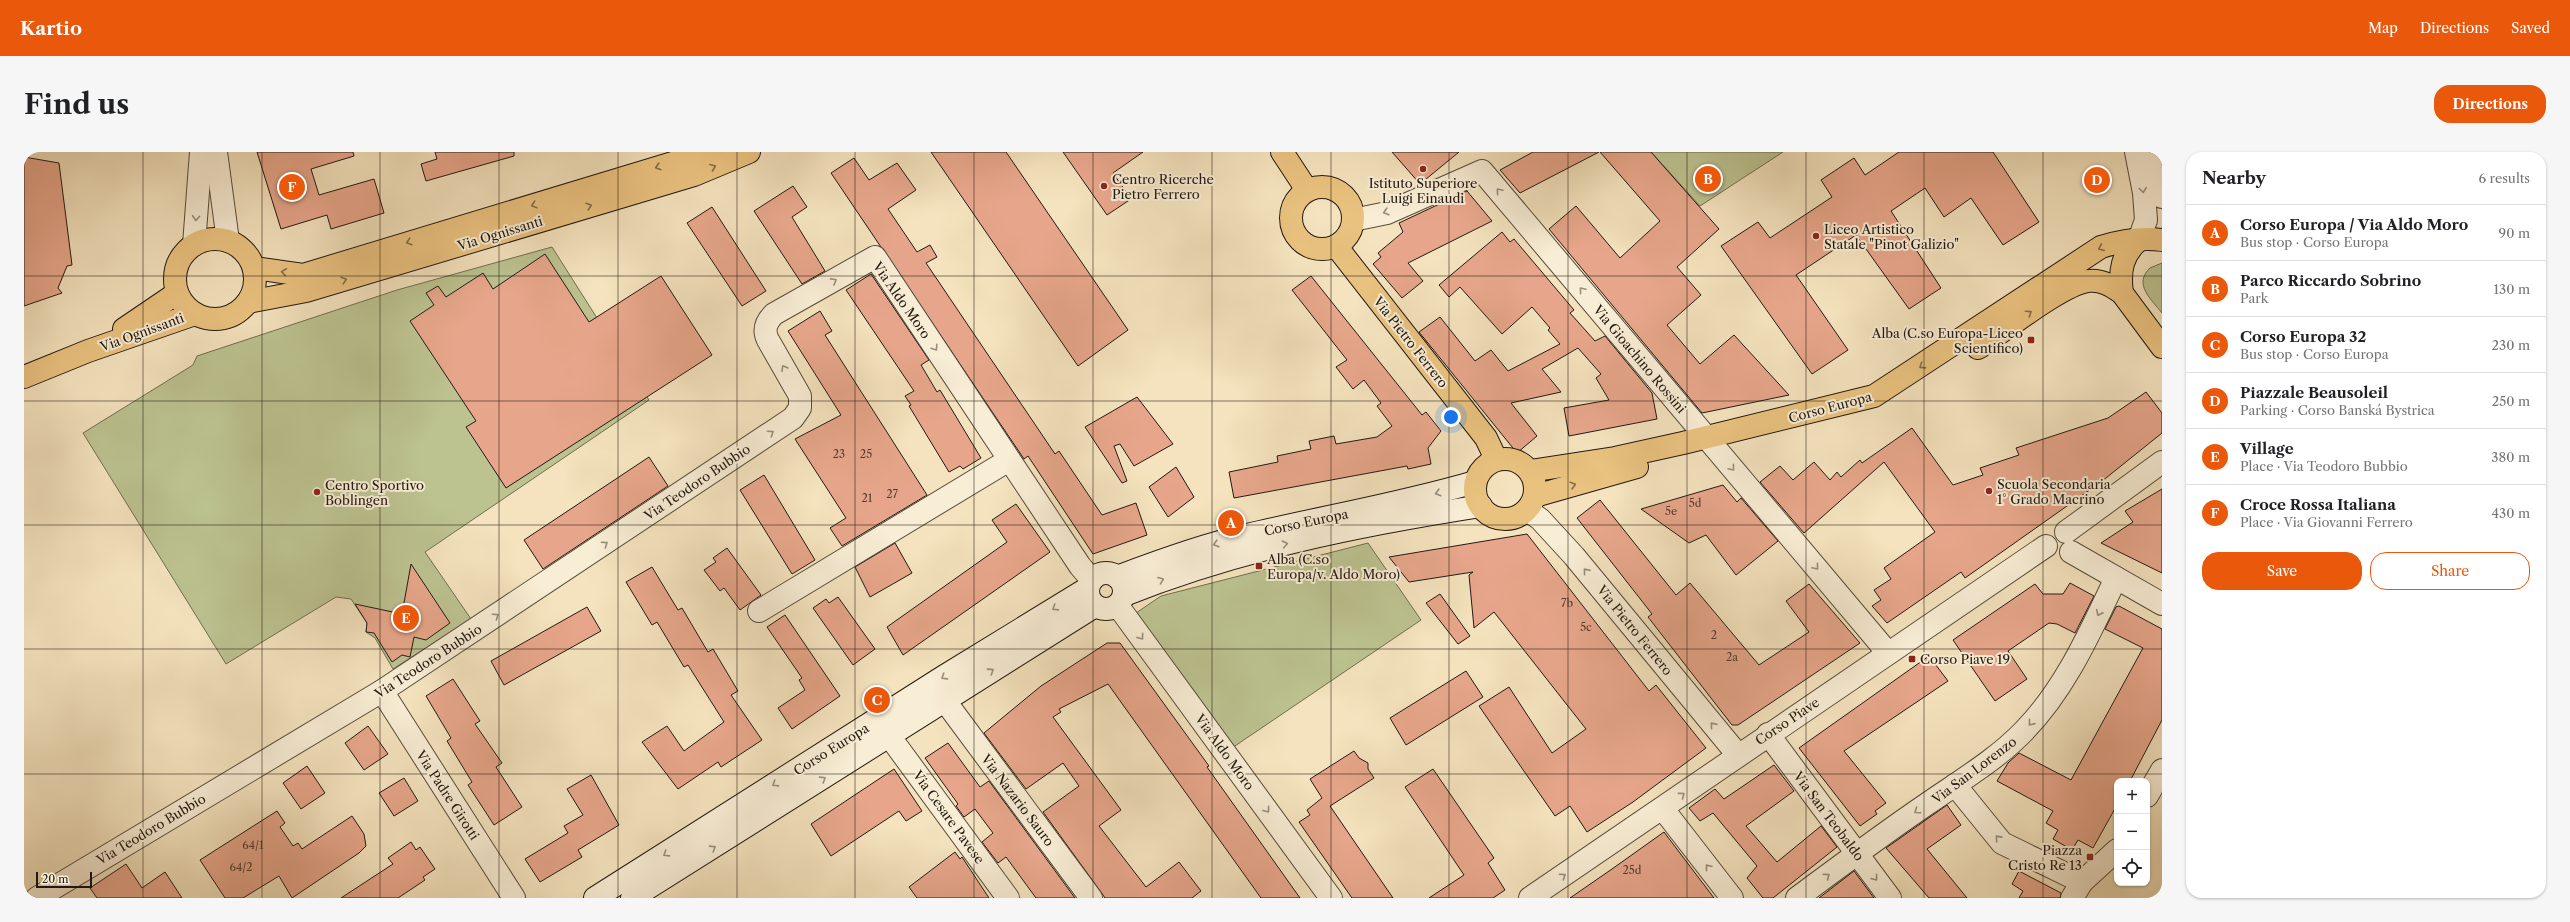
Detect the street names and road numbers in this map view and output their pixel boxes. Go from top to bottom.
street label: Via Ognissanti [455,212,544,254]
street label: Via Aldo Moro [869,258,934,341]
street label: Via Pietro Ferrero [1370,292,1452,391]
street label: Via Gioachino Rossini [1590,301,1690,416]
street label: Via Ognissanti [97,309,186,355]
street label: Corso Europa [1787,388,1874,426]
street label: Via Teodoro Bubbio [640,441,753,524]
street label: Corso Europa [1262,505,1350,539]
street label: Via Pietro Ferrero [1593,581,1676,678]
street label: Via Teodoro Bubbio [371,620,484,702]
street label: Corso Piave [1752,694,1822,748]
street label: Via Aldo Moro [1192,710,1258,793]
street label: Corso Europa [790,719,872,778]
street label: Via San Lorenzo [1928,733,2019,808]
street label: Via Padre Girotti [413,746,483,843]
street label: Via Nazario Sauro [978,750,1058,849]
street label: Via Cesare Pavese [909,767,988,867]
street label: Via San Teobaldo [1790,767,1868,864]
street label: Via Teodoro Bubbio [93,790,208,868]

